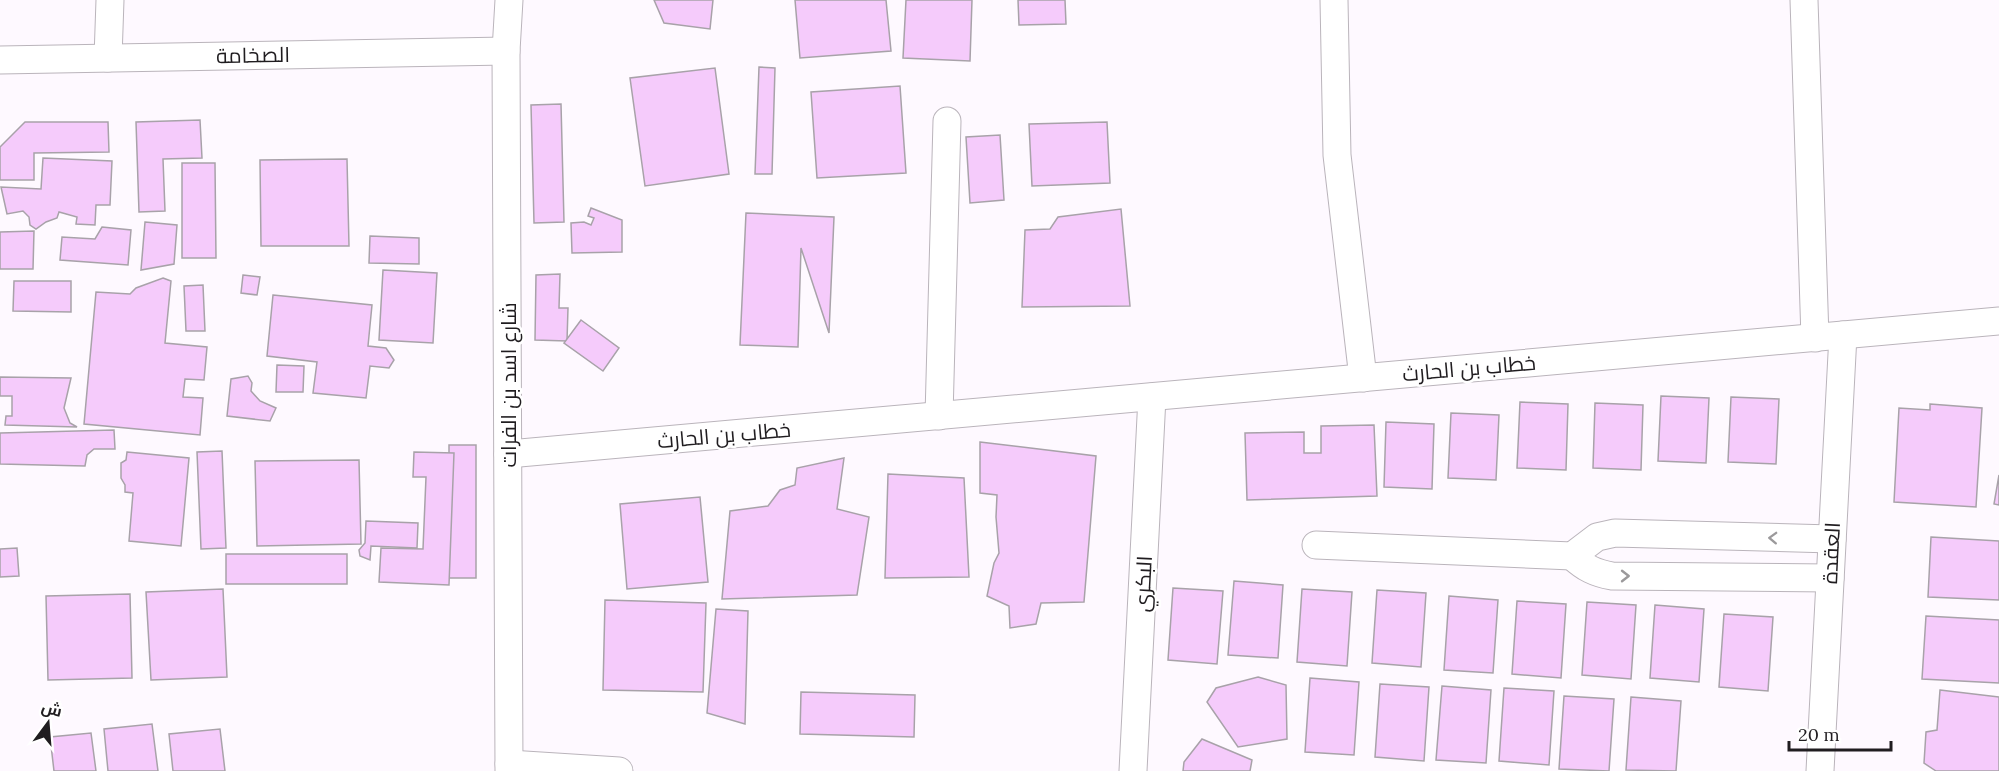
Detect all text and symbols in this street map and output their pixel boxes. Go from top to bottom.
street label: الصخامة [216,41,290,69]
street label: شارع اسد بن الفرات [495,302,523,468]
street label: خطاب بن الحارث [1401,349,1537,387]
street label: خطاب بن الحارث [656,416,792,454]
street label: العقدة [1816,521,1846,585]
one-way arrow [1769,532,1778,545]
street label: البكري [1128,555,1161,613]
one-way arrow [1620,570,1629,582]
north arrow [18,693,78,753]
text: ش [40,696,65,721]
scale bar [1789,714,1891,752]
text: 20 m [1798,723,1840,746]

